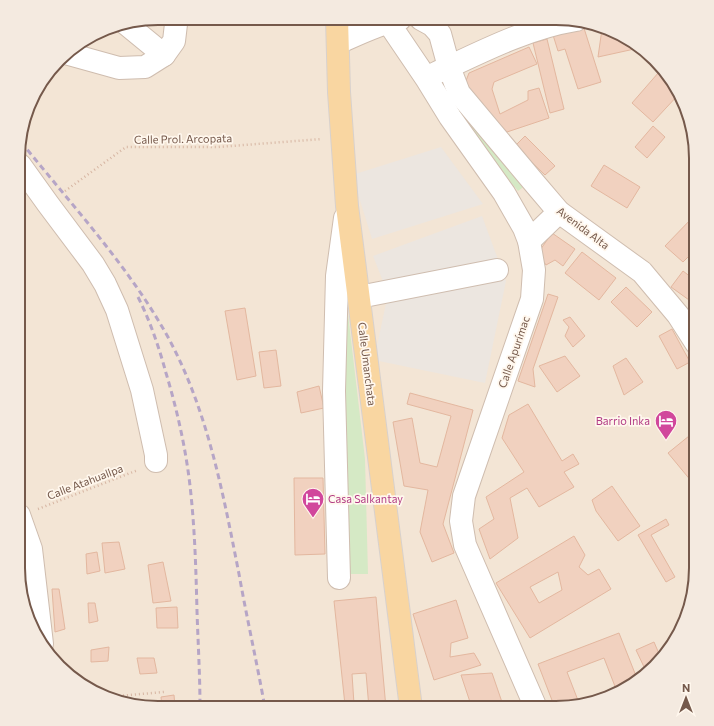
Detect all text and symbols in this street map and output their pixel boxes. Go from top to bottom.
street label: Calle Prol. Arcopata [134,131,232,146]
street label: Avenida Alta [554,204,612,252]
street label: Calle Apurímac [495,314,532,389]
street label: Calle Umanchata [356,321,379,407]
hotel icon: Barrio Inka [653,408,679,441]
place label: Barrio Inka [596,414,650,427]
street label: Calle Atahuallpa [45,461,125,502]
hotel icon: Casa Salkantay [300,486,326,519]
place label: Casa Salkantay [328,492,403,505]
north arrow [666,678,706,718]
text: N [682,681,690,694]

